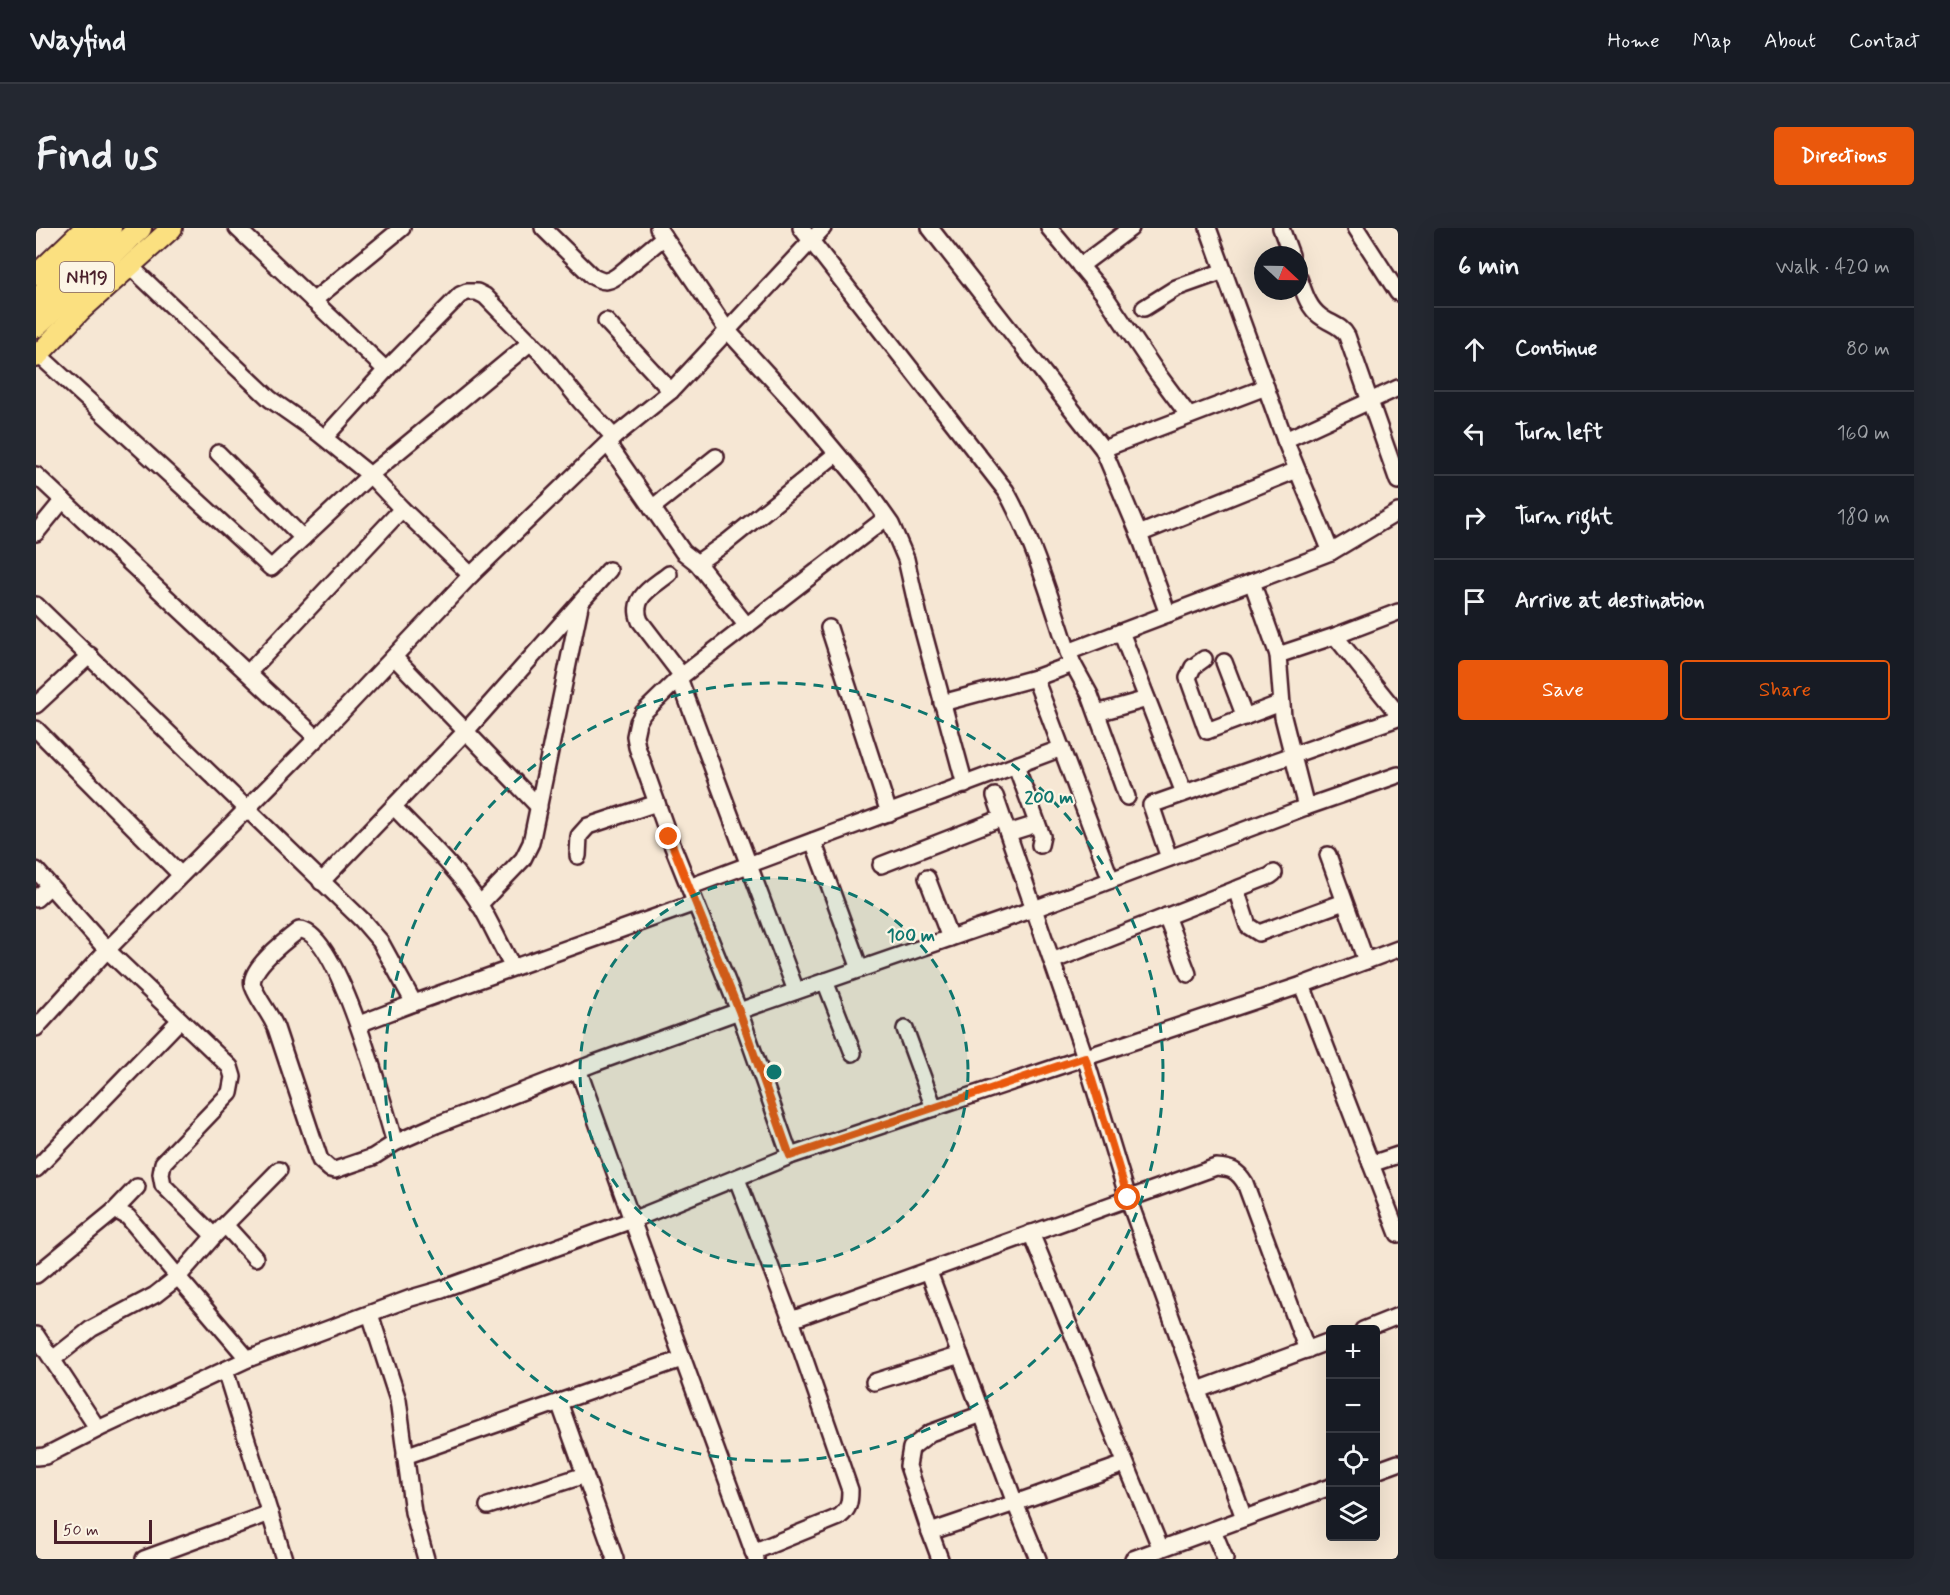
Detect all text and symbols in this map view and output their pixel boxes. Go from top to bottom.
text: Wayfind [30,23,126,60]
text: Home [1608,27,1660,55]
text: Map [1693,27,1731,55]
text: About [1764,27,1816,55]
text: Contact [1849,27,1920,55]
button: Directions [1774,127,1914,185]
text: Find us [36,129,158,184]
north arrow [1254,246,1308,300]
text: 6 min [1458,250,1520,284]
text: Walk · 420 m [1776,254,1890,281]
road number: NH19 [60,262,114,292]
icon: ahead [1458,333,1491,366]
text: Continue [1515,335,1597,363]
text: 80 m [1846,336,1890,363]
icon: left [1458,417,1491,450]
text: Turn left [1515,419,1603,447]
text: 160 m [1837,420,1890,447]
icon: right [1458,501,1491,534]
text: Turn right [1515,503,1613,531]
text: 180 m [1837,504,1890,531]
icon: arrive [1458,585,1491,618]
text: Arrive at destination [1515,587,1705,615]
button: Save [1458,660,1668,720]
button: Share [1680,660,1890,720]
text: 200 m [1024,786,1074,810]
route end [655,823,681,849]
text: 100 m [887,924,935,948]
centre of rings [764,1062,784,1082]
route start [1114,1184,1140,1210]
map controls [1326,1325,1380,1541]
button: + [1326,1325,1380,1379]
button: − [1326,1379,1380,1433]
button: locate [1326,1433,1380,1487]
button: layers [1326,1487,1380,1541]
scale bar [54,1517,152,1544]
text: 50 m [63,1520,99,1541]

